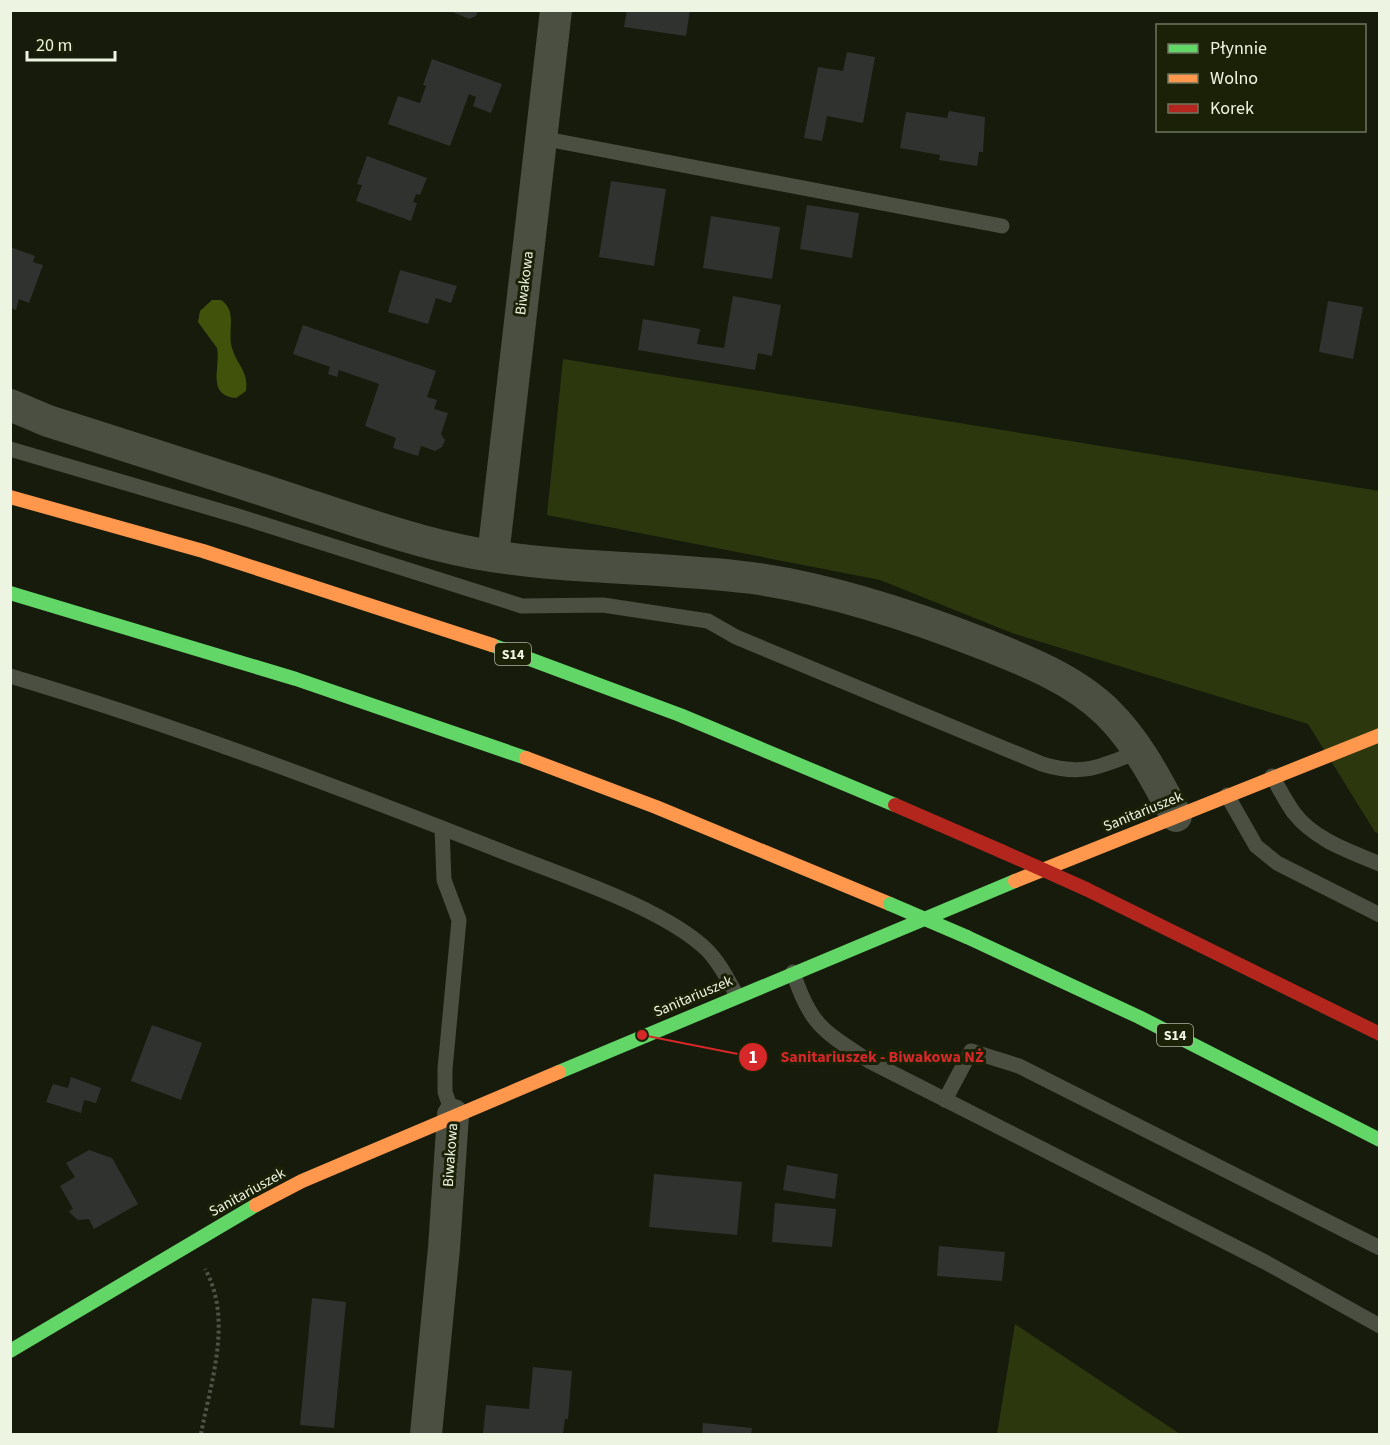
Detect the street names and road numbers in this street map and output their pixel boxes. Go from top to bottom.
street label: Biwakowa [510,250,539,316]
road number: S14 [495,643,531,665]
street label: Sanitariuszek [1100,786,1187,837]
street label: Sanitariuszek [650,970,737,1023]
road number: S14 [1157,1024,1193,1046]
street label: Biwakowa [438,1122,463,1188]
street label: Sanitariuszek [205,1163,290,1222]

